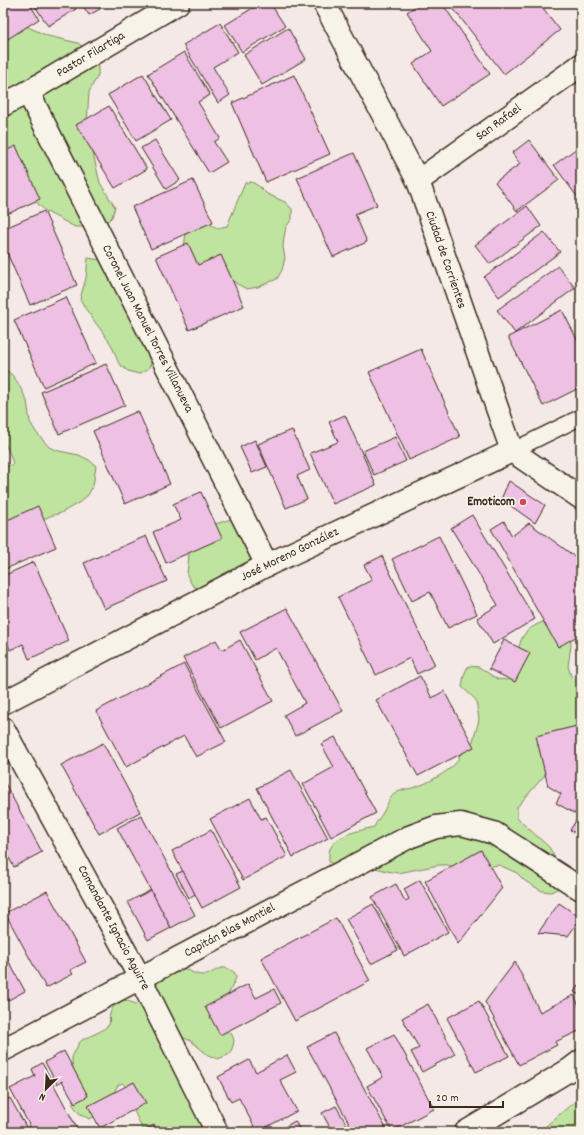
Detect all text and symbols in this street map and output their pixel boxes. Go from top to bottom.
street label: Pastor Filartiga [53,27,130,83]
street label: San Rafael [472,100,526,146]
street label: Ciudad de Corrientes [419,208,471,312]
street label: Coronel Juan Manuel Torres Villanueva [96,242,198,417]
place label: Emoticom [467,493,515,512]
marker: Emoticom [518,497,528,507]
street label: José Moreno González [238,523,342,587]
street label: Comandante Ignacio Aguirre [72,862,154,994]
street label: Capitán Blas Montiel [181,899,279,963]
north arrow [26,1069,66,1109]
scale bar [430,1083,503,1109]
text: N [36,1088,48,1105]
text: 20 m [436,1090,459,1107]

